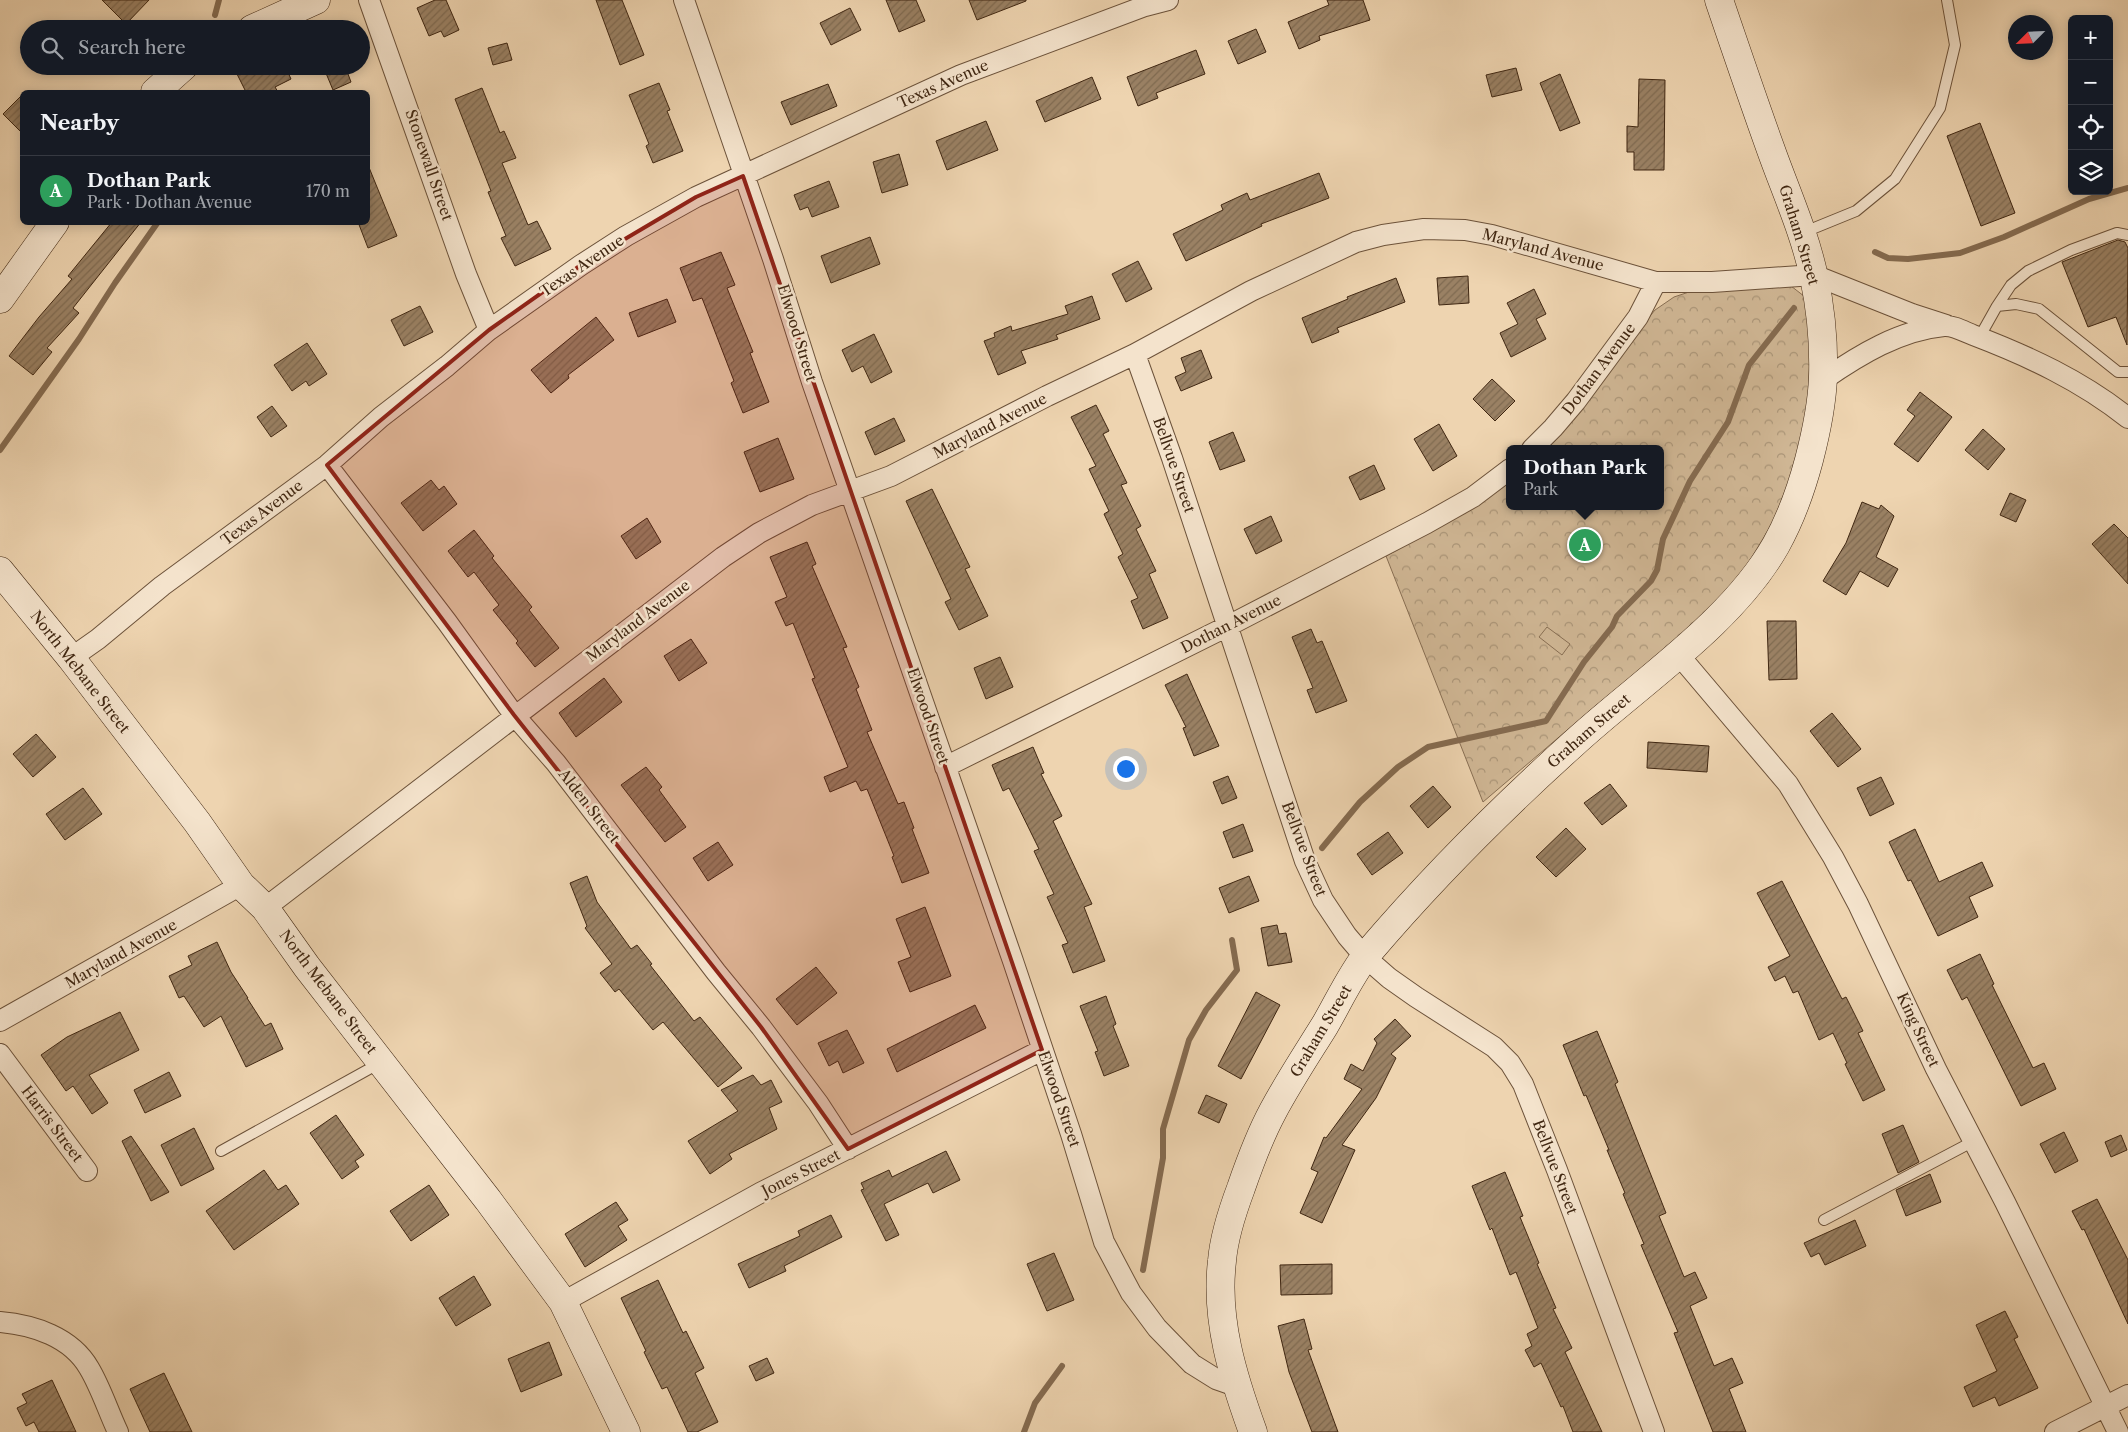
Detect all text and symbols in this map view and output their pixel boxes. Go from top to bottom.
north arrow [2008,15,2053,60]
map controls [2068,15,2113,195]
button: + [2068,15,2113,60]
search box [20,20,370,75]
icon: search [38,34,66,62]
text: Search here [78,36,186,59]
street label: Texas Avenue [894,55,991,112]
button: − [2068,60,2113,105]
button: locate [2068,105,2113,150]
street label: Stonewall Street [402,107,458,224]
text: Nearby [40,110,119,135]
button: layers [2068,150,2113,195]
text: Dothan Park [87,169,210,192]
text: A [50,181,62,201]
text: 170 m [306,181,350,201]
street label: Graham Street [1775,182,1824,288]
text: Park · Dothan Avenue [87,192,252,212]
street label: Maryland Avenue [1480,224,1606,275]
street label: Texas Avenue [536,230,627,301]
street label: Elwood Street [774,282,821,384]
street label: Dothan Avenue [1558,319,1639,418]
street label: Maryland Avenue [930,389,1050,462]
street label: Bellvue Street [1149,415,1200,516]
popup [1506,445,1664,510]
text: Dothan Park [1523,456,1647,479]
street label: Texas Avenue [217,476,306,550]
text: Park [1523,479,1558,499]
pin: A [1569,526,1601,564]
street label: Maryland Avenue [582,575,693,666]
street label: Dothan Avenue [1177,590,1284,657]
street label: North Mebane Street [27,606,135,737]
street label: Elwood Street [903,665,954,767]
street label: Graham Street [1543,689,1635,772]
your location [1113,756,1139,782]
street label: Alden Street [554,764,625,847]
street label: Bellvue Street [1278,799,1331,900]
street label: Maryland Avenue [61,915,180,992]
street label: North Mebane Street [275,926,382,1058]
street label: Graham Street [1286,981,1356,1080]
street label: King Street [1893,990,1944,1071]
street label: Elwood Street [1034,1048,1085,1150]
street label: Harris Street [17,1082,88,1166]
street label: Bellvue Street [1529,1117,1582,1218]
street label: Jones Street [757,1144,844,1201]

